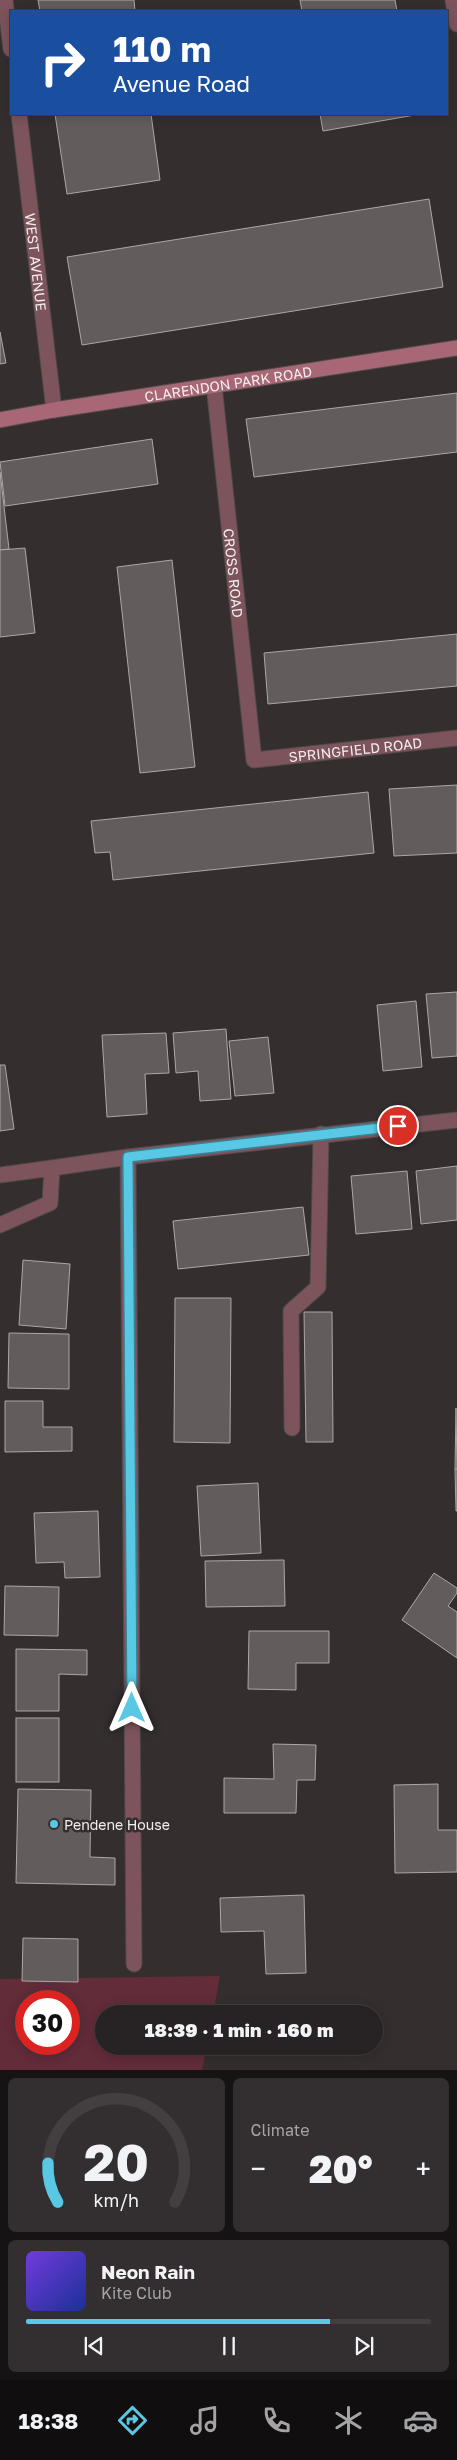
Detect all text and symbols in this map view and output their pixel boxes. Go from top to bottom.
text: 110 m [113,28,211,70]
icon: right [30,30,95,95]
text: Avenue Road [113,70,250,97]
street label: WEST AVENUE [22,212,51,312]
street label: CLARENDON PARK ROAD [143,362,313,405]
street label: CROSS ROAD [221,527,247,618]
street label: SPRINGFIELD ROAD [288,733,423,765]
pin [377,1105,419,1147]
icon: arrive [384,1112,412,1140]
position arrow [105,1681,157,1733]
place label: Pendene House [64,1816,170,1833]
marker: Pendene House [48,1818,60,1830]
speed limit sign: 30 [15,1990,80,2055]
text: 18:39 · 1 min · 160 m [144,2018,334,2041]
text: Climate [251,2120,310,2140]
text: 20 [83,2130,149,2192]
text: 20° [309,2146,372,2191]
text: − [251,2152,266,2185]
text: + [416,2152,431,2185]
text: km/h [94,2189,139,2211]
text: Neon Rain [101,2260,195,2283]
text: Kite Club [101,2283,172,2303]
icon: previous [80,2332,108,2360]
icon: pause [215,2332,243,2360]
icon: next [350,2332,378,2360]
icon: directions [115,2403,150,2438]
icon: music [187,2403,222,2438]
icon: phone [259,2403,294,2438]
icon: climate [331,2403,366,2438]
icon: car [403,2403,438,2438]
text: 18:38 [19,2407,78,2434]

